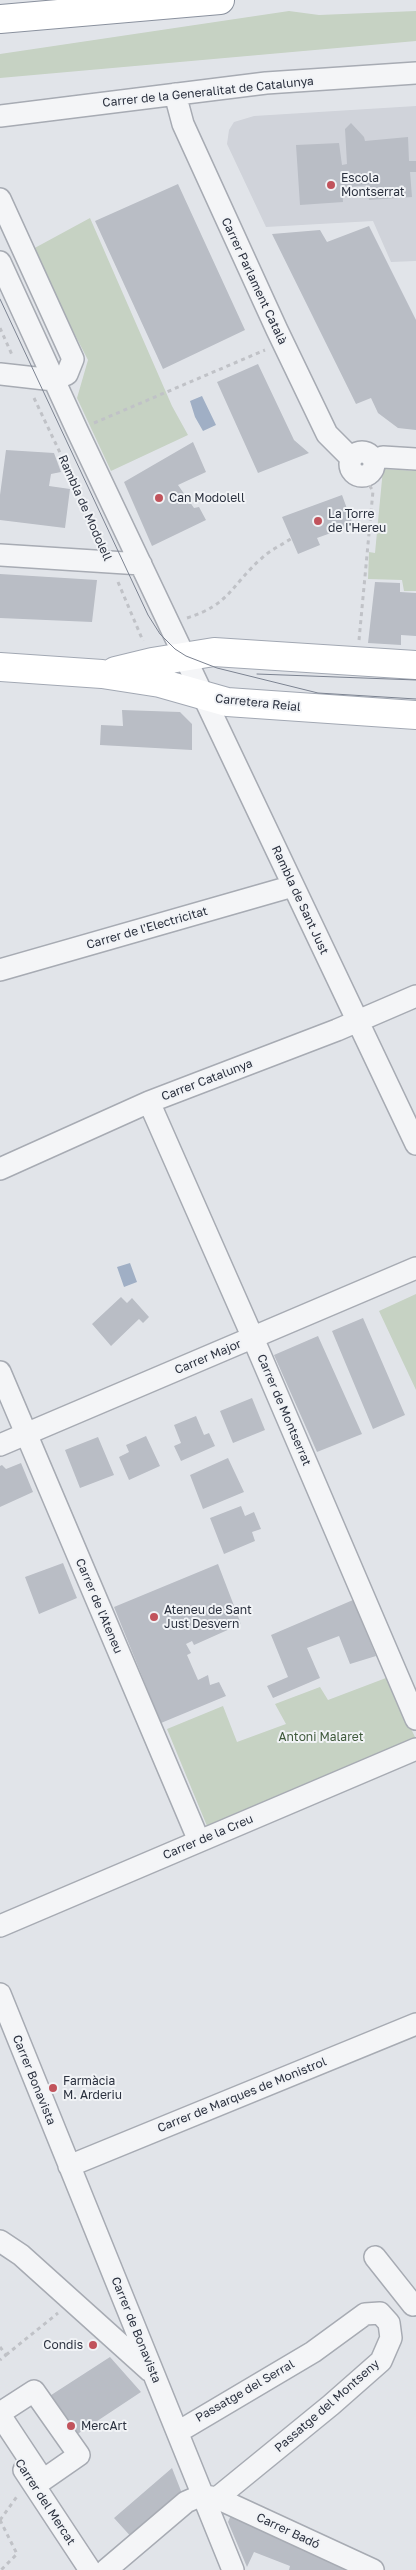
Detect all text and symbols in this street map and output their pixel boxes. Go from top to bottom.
street label: Carrer de la Generalitat de Catalunya [102,74,314,110]
place label: Escola Montserrat [341,171,405,199]
marker: Escola Montserrat [325,179,337,191]
street label: Carrer Parlament Català [218,215,290,347]
street label: Rambla de Modolell [55,453,115,563]
place label: Can Modolell [169,491,245,505]
marker: Can Modolell [153,492,165,504]
place label: La Torre de l'Hereu [328,507,386,535]
marker: La Torre de l'Hereu [312,515,324,527]
street label: Carretera Reial [214,691,302,715]
street label: Rambla de Sant Just [268,843,332,957]
street label: Carrer de l'Electricitat [85,904,209,952]
street label: Carrer Catalunya [159,1056,255,1104]
street label: Carrer Major [173,1336,243,1378]
street label: Carrer de Montserrat [254,1352,314,1468]
street label: Carrer de l'Ateneu [72,1556,126,1656]
place label: Ateneu de Sant Just Desvern [164,1603,252,1631]
marker: Ateneu de Sant Just Desvern [148,1611,160,1623]
park label: Antoni Malaret [279,1730,363,1744]
street label: Carrer de la Creu [161,1811,255,1863]
street label: Carrer Bonavista [9,2033,59,2127]
street label: Carrer de Marques de Monistrol [155,2054,329,2136]
place label: Farmàcia M. Arderiu [63,2074,122,2102]
marker: Farmàcia M. Arderiu [47,2082,59,2094]
street label: Carrer de Bonavista [108,2275,164,2385]
place label: Condis [43,2338,83,2352]
marker: Condis [87,2339,99,2351]
street label: Passatge del Serral [193,2357,297,2425]
street label: Passatge del Montseny [272,2357,382,2455]
place label: MercArt [81,2419,127,2433]
marker: MercArt [65,2420,77,2432]
street label: Carrer del Mercat [12,2456,78,2548]
street label: Carrer Badó [254,2510,322,2552]

